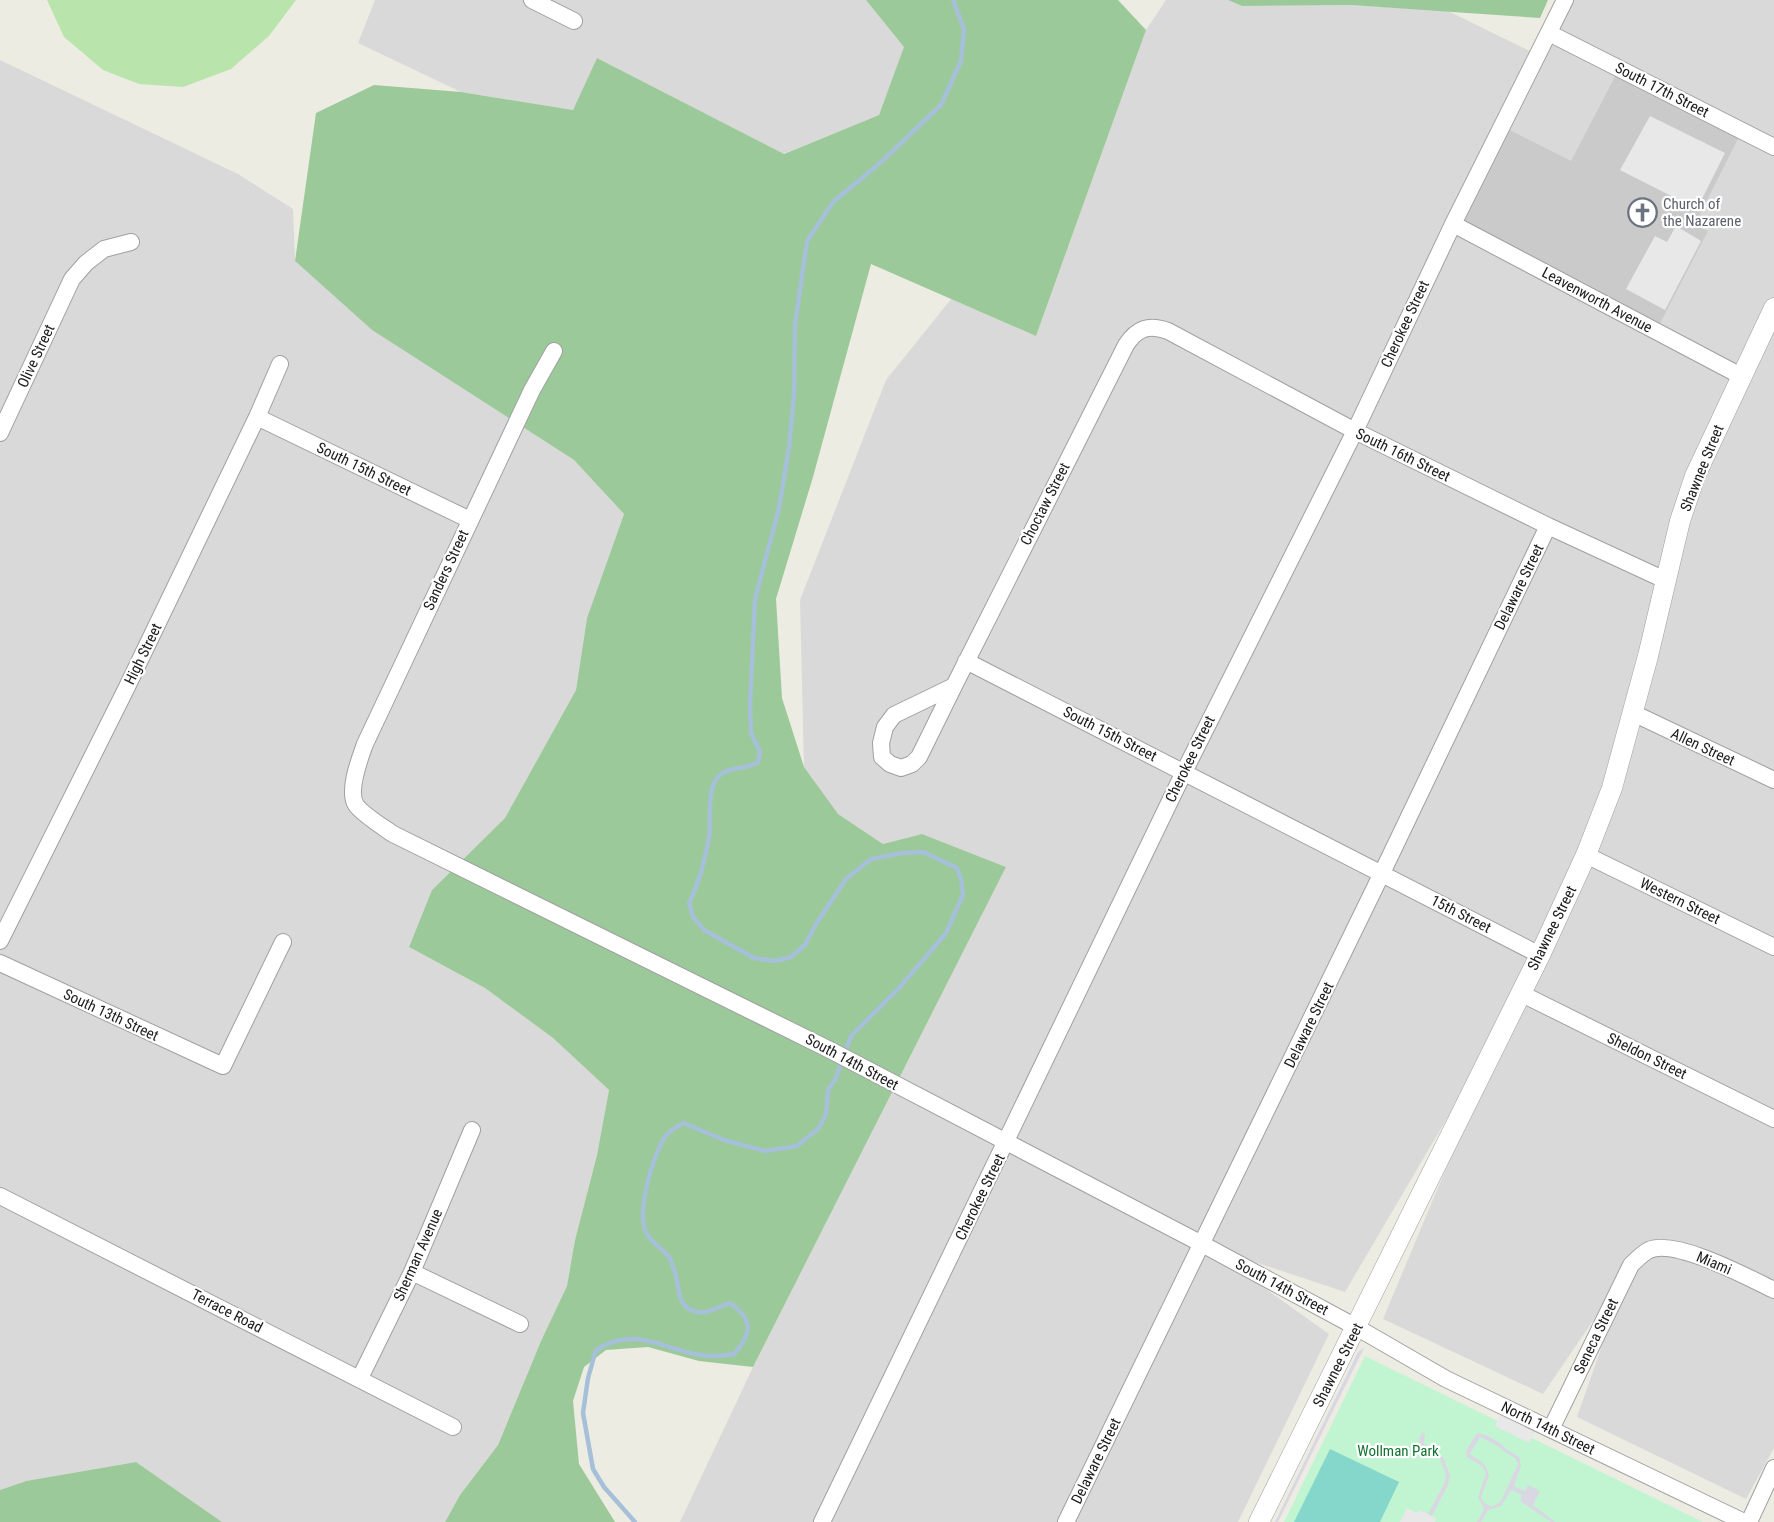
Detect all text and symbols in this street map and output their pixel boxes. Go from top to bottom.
street label: South 17th Street [1612,59,1712,121]
place label: Church of the Nazarene [1663,195,1741,230]
church icon: Church of the Nazarene [1626,197,1658,229]
street label: Leavenworth Avenue [1539,263,1655,337]
street label: Cherokee Street [1377,278,1433,370]
street label: Olive Street [14,321,58,391]
street label: Shawnee Street [1676,422,1728,514]
street label: South 16th Street [1353,424,1453,486]
street label: South 15th Street [314,438,414,500]
street label: Choctaw Street [1017,460,1073,548]
street label: Sanders Street [420,527,472,613]
street label: Delaware Street [1490,541,1548,633]
street label: High Street [120,620,166,688]
street label: South 15th Street [1060,703,1160,765]
street label: Cherokee Street [1161,713,1219,805]
street label: Allen Street [1668,724,1738,770]
street label: Western Street [1637,874,1723,928]
street label: Shawnee Street [1524,883,1580,973]
street label: 15th Street [1428,891,1494,937]
street label: Delaware Street [1280,979,1338,1071]
street label: South 13th Street [61,985,161,1045]
street label: Sheldon Street [1604,1029,1690,1083]
street label: South 14th Street [802,1030,902,1094]
street label: Cherokee Street [951,1151,1009,1243]
street label: Sherman Avenue [390,1206,446,1304]
street label: Miami [1694,1248,1734,1278]
street label: South 14th Street [1232,1255,1332,1319]
street label: Terrace Road [188,1285,266,1337]
street label: Seneca Street [1570,1295,1622,1377]
street label: Shawnee Street [1309,1320,1367,1410]
street label: North 14th Street [1498,1398,1598,1458]
street label: Delaware Street [1067,1415,1125,1507]
park label: Wollman Park [1357,1442,1439,1460]

